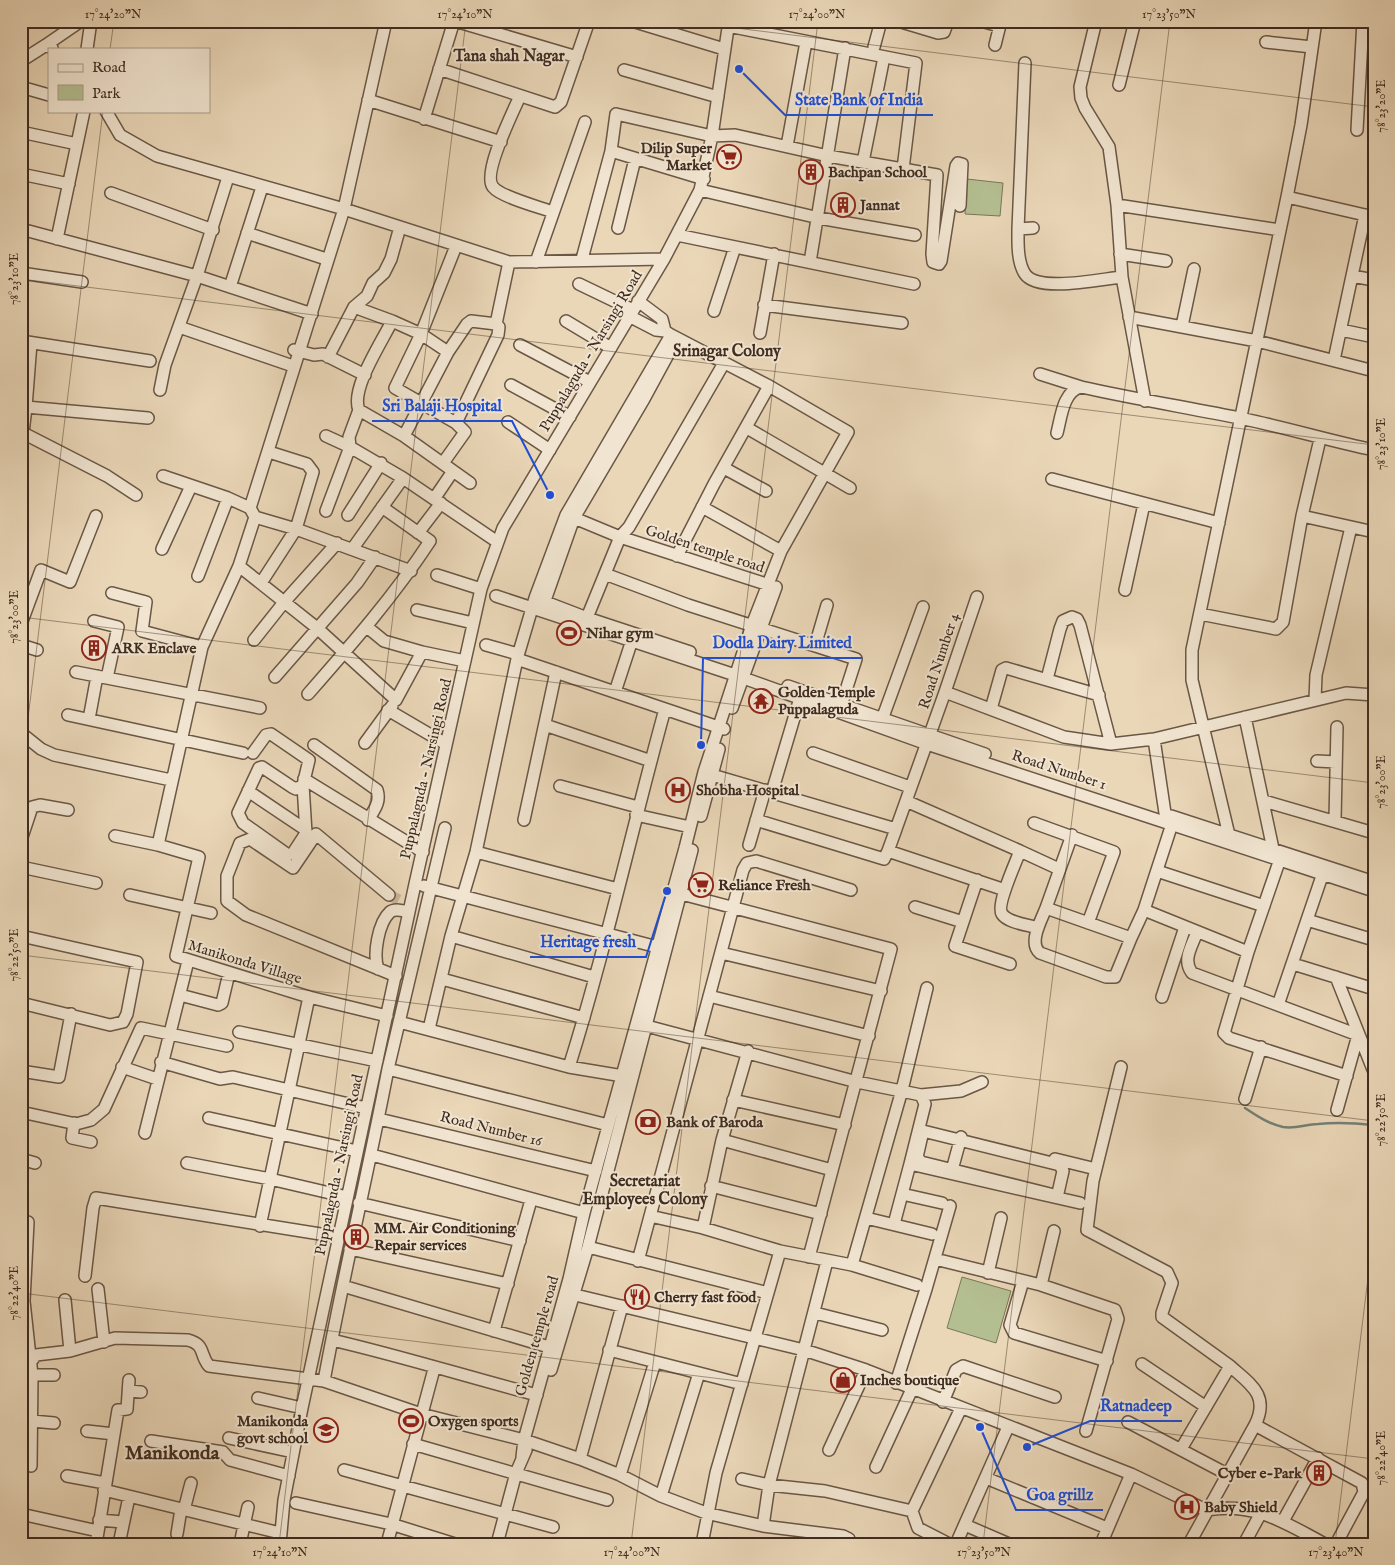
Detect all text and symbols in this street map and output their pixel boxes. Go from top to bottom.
text: 17°24'20"N [85,7,142,22]
text: 17°24'10"N [437,7,493,22]
text: 17°24'00"N [789,7,846,22]
text: 17°23'50"N [1142,7,1197,22]
district label: Tana shah Nagar [452,47,565,67]
legend [48,48,210,112]
text: Road [92,58,127,77]
text: 78°23'20"E [1374,79,1389,133]
text: Park [92,84,122,103]
callout: State Bank of India [785,84,933,115]
text: State Bank of India [795,91,924,111]
place label: Dilip Super Market [640,139,713,175]
supermarket icon: Dilip Super Market [716,144,742,170]
building icon: Bachpan School [798,159,824,185]
place label: Bachpan School [828,163,928,182]
building icon: Jannat [830,192,856,218]
place label: Jannat [858,196,901,215]
text: 78°23'10"E [7,253,22,305]
street label: Puppalaguda - Narsingi Road [535,266,647,435]
district label: Srinagar Colony [673,342,782,362]
callout: Sri Balaji Hospital [372,390,512,421]
text: Sri Balaji Hospital [382,397,502,417]
text: 78°23'10"E [1374,418,1389,470]
street label: Golden temple road [643,521,768,578]
text: 78°23'00"E [7,590,22,644]
street label: Road Number 4 [914,610,964,712]
sports icon: Nihar gym [556,620,582,646]
place label: Nihar gym [585,624,654,643]
callout: Dodla Dairy Limited [703,627,862,658]
text: Dodla Dairy Limited [712,634,852,654]
building icon: ARK Enclave [81,635,107,661]
place label: ARK Enclave [111,639,196,658]
street label: Puppalaguda - Narsingi Road [396,676,456,861]
place label: Golden Temple Puppalaguda [778,683,875,719]
temple icon: Golden Temple Puppalaguda [748,688,774,714]
street label: Road Number 1 [1009,746,1109,794]
text: 78°23'00"E [1374,755,1389,809]
hospital icon: Shobha Hospital [665,777,691,803]
place label: Shobha Hospital [696,781,800,800]
supermarket icon: Reliance Fresh [688,872,714,898]
place label: Reliance Fresh [718,876,811,895]
callout: Heritage fresh [530,926,646,957]
text: 78°22'50"E [7,928,22,982]
text: Heritage fresh [540,933,637,953]
street label: Manikonda Village [186,936,304,988]
street label: Puppalaguda - Narsingi Road [310,1072,368,1257]
text: 78°22'50"E [1374,1093,1389,1147]
street label: Road Number 16 [438,1107,545,1151]
bank icon: Bank of Baroda [635,1109,661,1135]
place label: Bank of Baroda [666,1113,763,1132]
district label: Secretariat Employees Colony [582,1172,709,1210]
place label: MM. Air Conditioning Repair services [374,1219,516,1255]
building icon: MM. Air Conditioning Repair services [343,1224,369,1250]
text: 78°22'40"E [7,1266,22,1320]
street label: Golden temple road [511,1273,564,1398]
restaurant icon: Cherry fast food [624,1284,650,1310]
place label: Cherry fast food [654,1288,757,1307]
shop icon: Inches boutique [830,1367,856,1393]
place label: Inches boutique [860,1371,959,1390]
callout: Ratnadeep [1090,1390,1182,1421]
text: Ratnadeep [1100,1397,1172,1417]
sports icon: Oxygen sports [398,1408,424,1434]
place label: Manikonda govt school [237,1412,309,1448]
place label: Oxygen sports [428,1412,519,1431]
school or university icon: Manikonda govt school [313,1417,339,1443]
text: 78°22'40"E [1374,1431,1389,1485]
district label: Manikonda [125,1441,220,1466]
building icon: Cyber e-Park [1306,1460,1332,1486]
place label: Cyber e-Park [1218,1464,1303,1483]
callout: Goa grillz [1016,1479,1103,1510]
text: Goa grillz [1027,1486,1094,1506]
hospital icon: Baby Shield [1174,1494,1200,1520]
place label: Baby Shield [1204,1498,1278,1517]
text: 17°24'10"N [252,1545,308,1560]
text: 17°24'00"N [604,1545,661,1560]
text: 17°23'50"N [957,1545,1012,1560]
text: 17°23'40"N [1308,1545,1364,1560]

